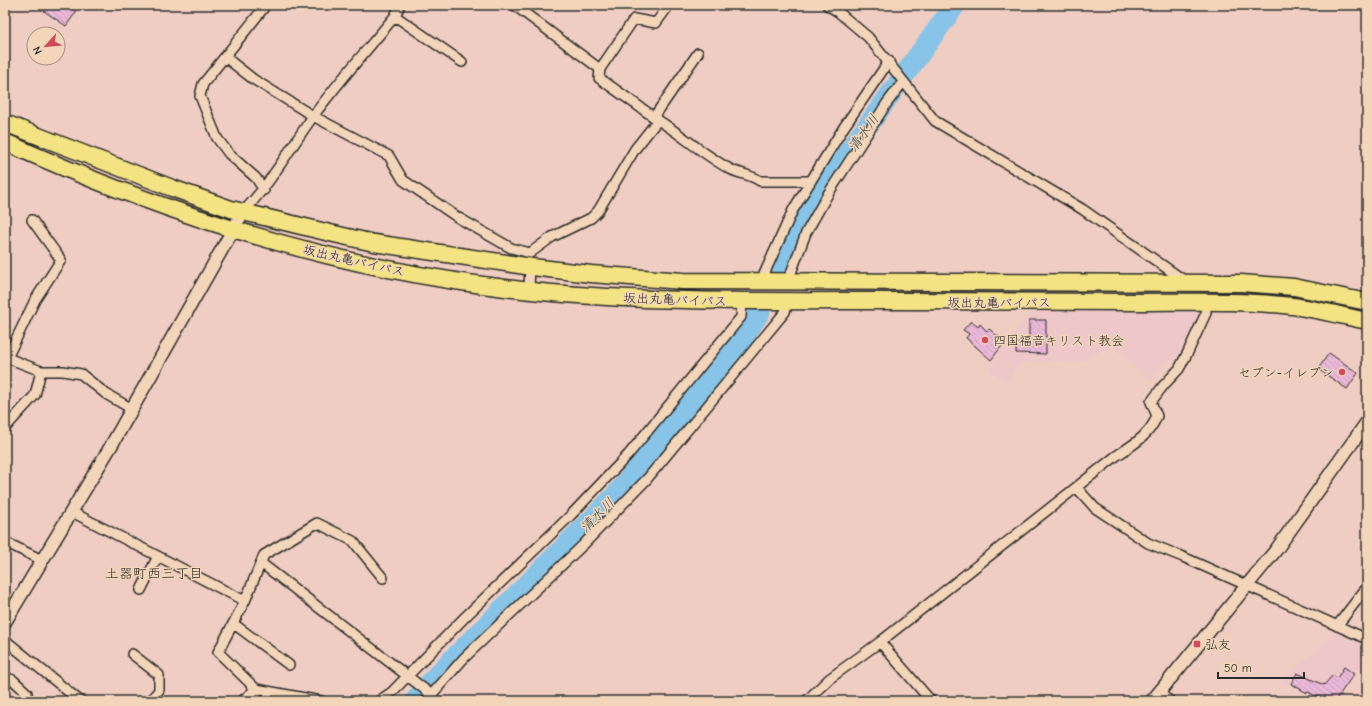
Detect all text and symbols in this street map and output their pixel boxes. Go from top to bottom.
north arrow [26,26,66,66]
text: N [30,44,45,56]
water label: 清水川 [844,111,883,155]
street label: 坂出丸亀バイパス [302,242,406,279]
street label: 坂出丸亀バイパス [623,290,727,309]
street label: 坂出丸亀バイパス [947,295,1051,310]
place label: 四国福音キリスト教会 [993,333,1124,348]
marker: 四国福音キリスト教会 [980,335,990,345]
place label: セブン-イレブン [1238,365,1334,380]
marker: セブン-イレブン [1337,367,1347,377]
water label: 清水川 [576,494,618,536]
district label: 土器町西三丁目 [105,565,203,582]
place label: 弘友 [1205,637,1231,652]
marker: 弘友 [1192,639,1202,649]
scale bar [1218,654,1304,680]
text: 50 m [1224,661,1252,675]

